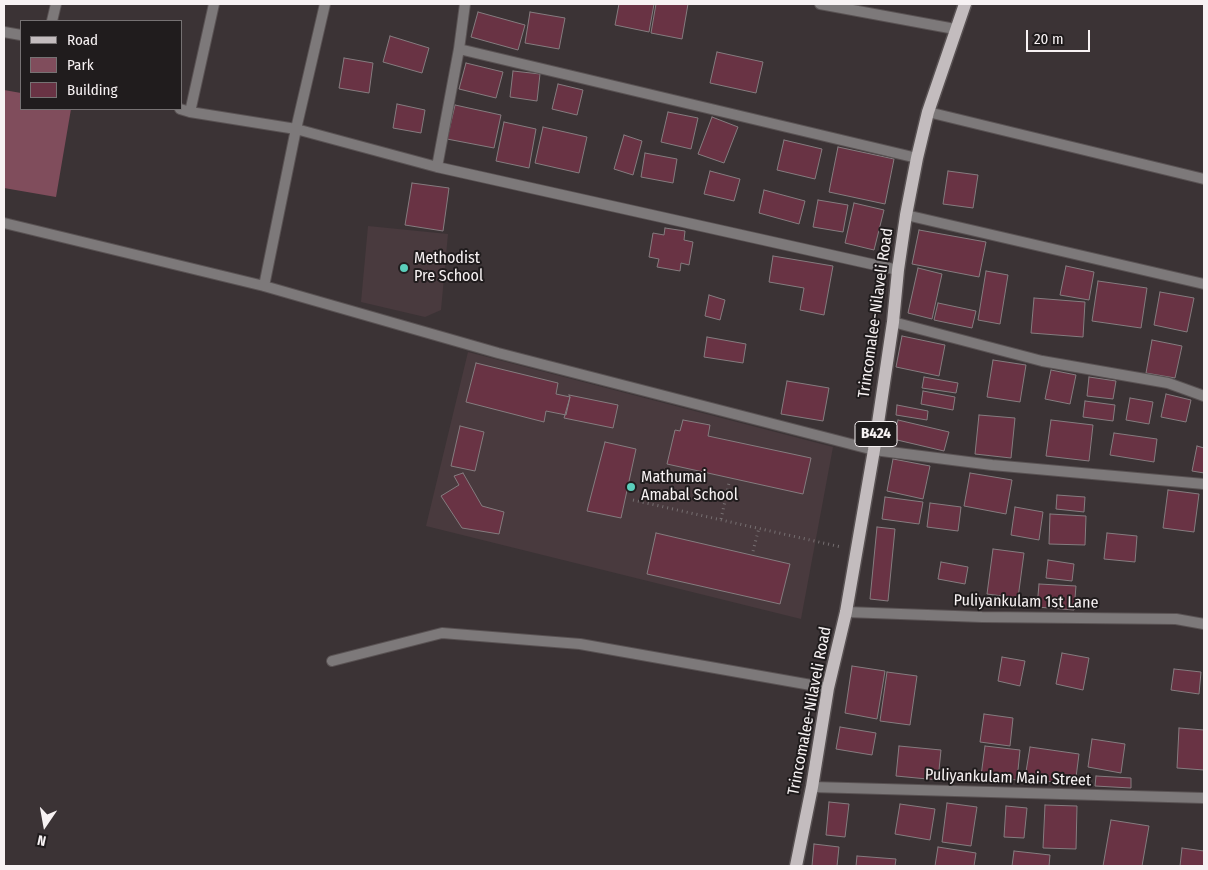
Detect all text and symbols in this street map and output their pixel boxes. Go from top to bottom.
legend [20,20,182,110]
scale bar [1028,20,1092,52]
text: 20 m [1034,30,1064,48]
text: Road [67,31,98,49]
text: Park [67,56,94,74]
text: Building [67,81,118,99]
street label: Trincomalee-Nilaveli Road [855,227,897,399]
place label: Methodist Pre School [414,249,483,287]
marker: Methodist Pre School [398,262,410,274]
road number: B424 [855,422,897,446]
place label: Mathumai Amabal School [641,468,738,506]
marker: Mathumai Amabal School [625,481,637,493]
street label: Puliyankulam 1st Lane [953,591,1099,613]
street label: Trincomalee-Nilaveli Road [784,625,836,797]
street label: Puliyankulam Main Street [925,766,1091,790]
north arrow [20,800,70,850]
text: N [36,831,48,849]

